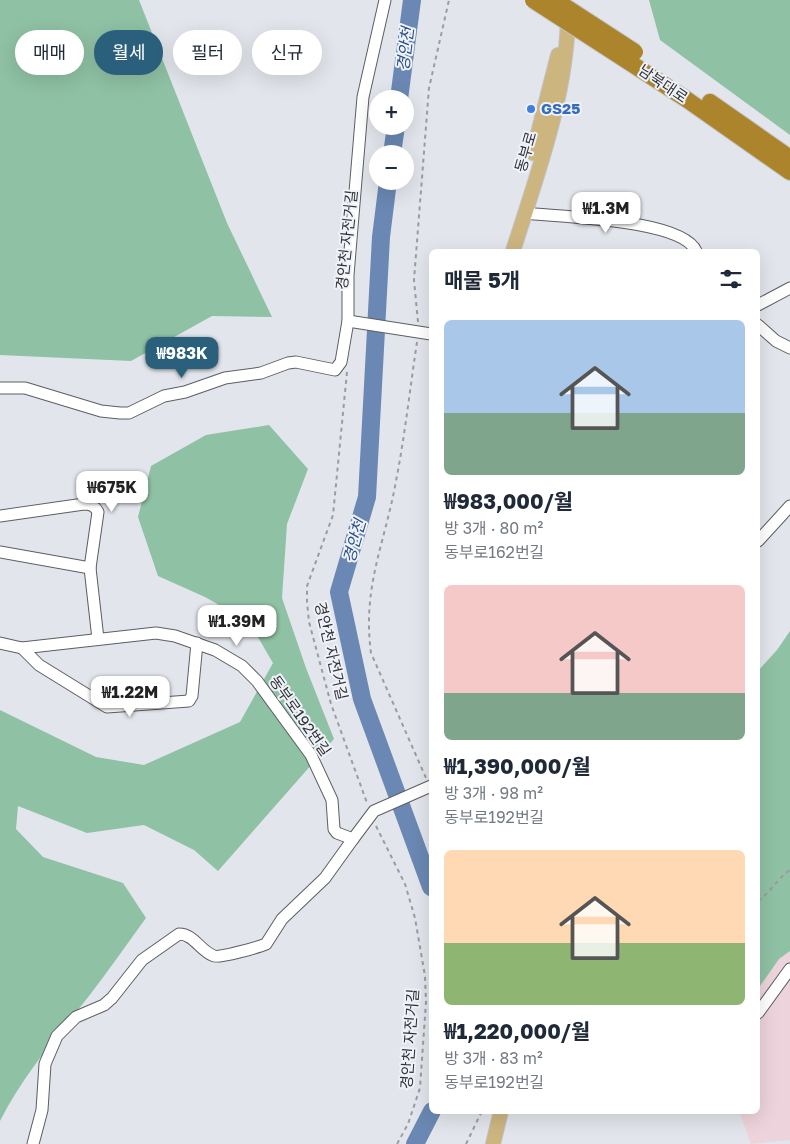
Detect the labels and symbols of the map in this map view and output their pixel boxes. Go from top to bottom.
water label: 경안천 [392,24,418,72]
street label: 남북대로 [636,60,691,106]
place label: GS25 [541,99,580,117]
marker: GS25 [525,103,537,115]
street label: 동부로 [511,129,539,174]
street label: 경안천 자전거길 [332,189,360,291]
pin: ₩1.3M [571,192,641,234]
pin: ₩983K [147,336,217,379]
pin: ₩675K [77,470,147,513]
water label: 경안천 [338,515,370,565]
street label: 경안천 자전거길 [312,600,352,702]
pin: ₩1.39M [196,604,278,647]
street label: 동부로192번길 [266,672,335,759]
pin: ₩1.22M [89,676,171,718]
street label: 경안천 자전거길 [397,988,421,1090]

